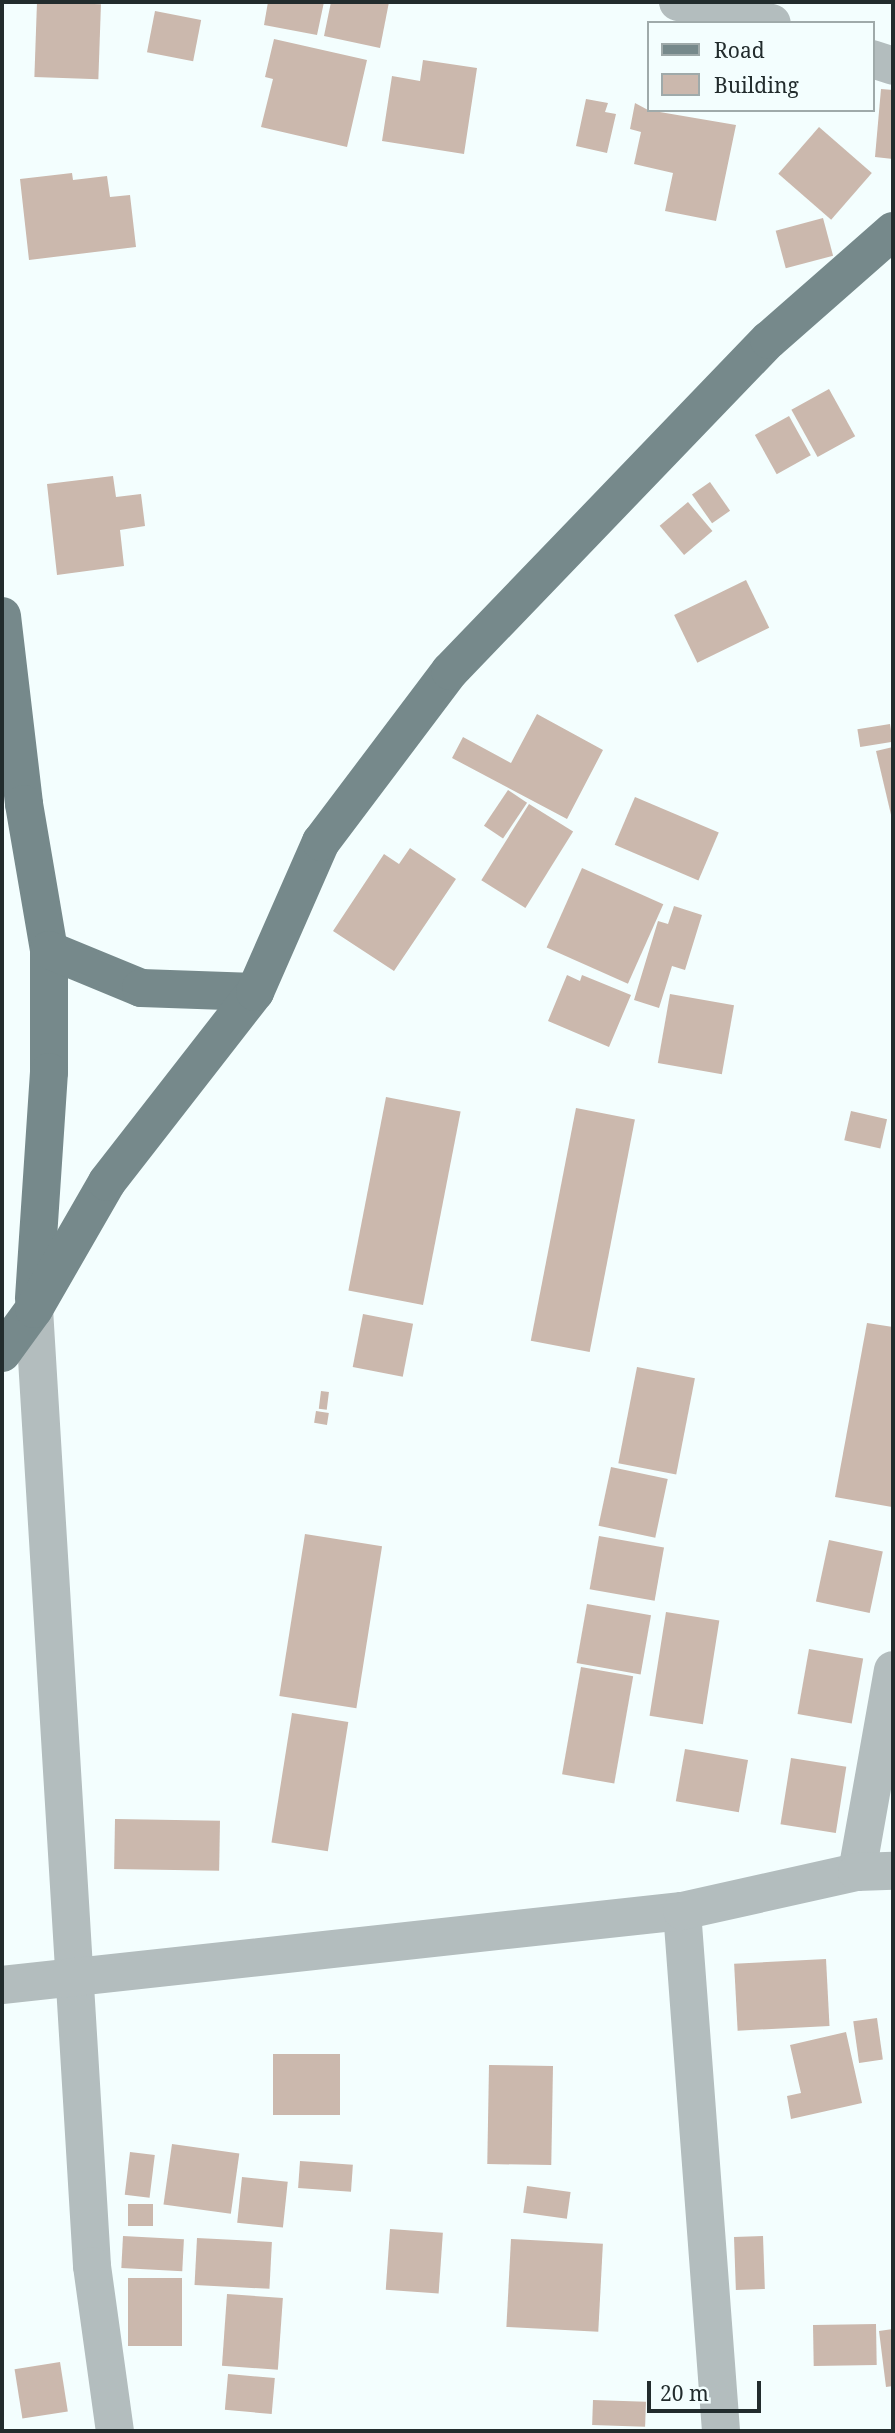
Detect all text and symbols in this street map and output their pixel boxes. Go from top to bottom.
legend [646,21,874,112]
text: Road [714,36,765,64]
text: Building [714,71,799,99]
scale bar [650,2366,764,2410]
text: 20 m [660,2379,709,2407]

